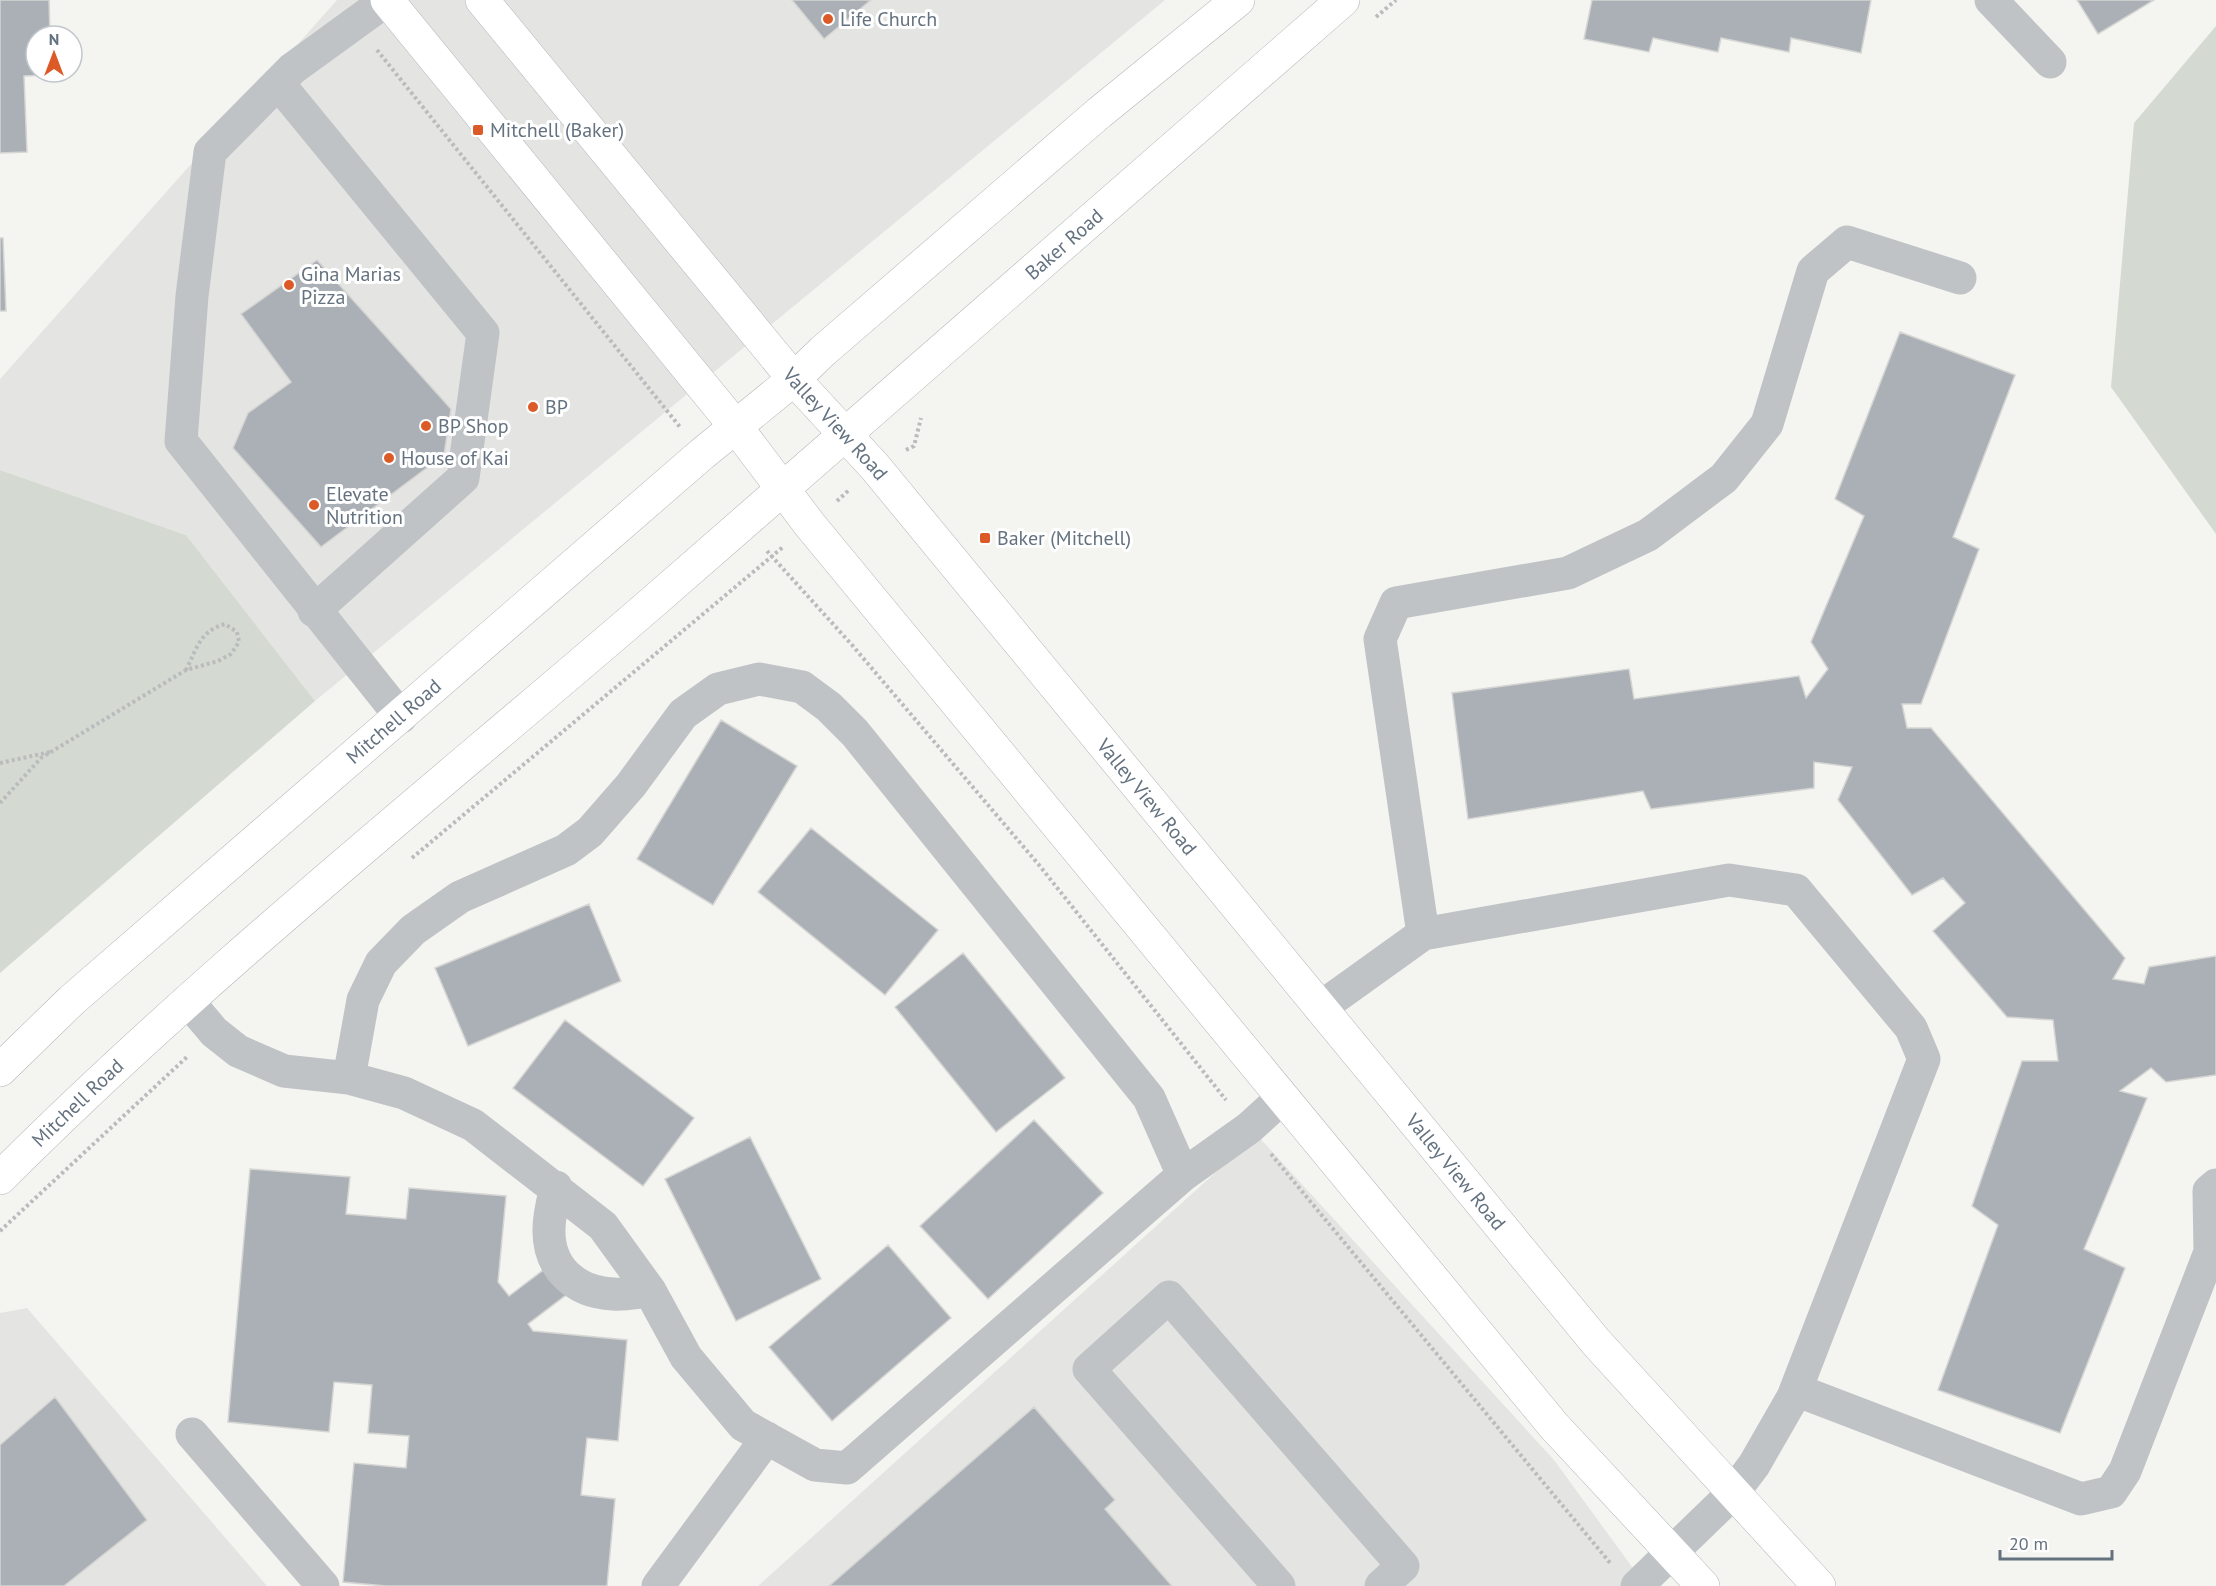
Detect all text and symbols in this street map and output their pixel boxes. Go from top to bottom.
place label: Life Church [840,6,937,32]
marker: Life Church [821,12,835,26]
north arrow [24,24,84,84]
text: N [49,29,59,49]
place label: Mitchell (Baker) [490,117,624,143]
marker: Mitchell (Baker) [471,123,485,137]
street label: Baker Road [1020,203,1109,285]
place label: Gina Marias Pizza [301,261,401,310]
marker: Gina Marias Pizza [282,278,296,292]
street label: Valley View Road [776,362,894,486]
place label: BP [545,394,568,420]
marker: BP [526,400,540,414]
place label: BP Shop [438,413,509,439]
marker: BP Shop [419,419,433,433]
place label: House of Kai [401,445,509,471]
marker: House of Kai [382,451,396,465]
place label: Elevate Nutrition [326,481,403,530]
marker: Elevate Nutrition [307,498,321,512]
place label: Baker (Mitchell) [997,525,1131,551]
marker: Baker (Mitchell) [978,531,992,545]
street label: Mitchell Road [341,673,446,770]
street label: Valley View Road [1090,732,1203,861]
street label: Mitchell Road [26,1053,129,1153]
street label: Valley View Road [1400,1107,1512,1236]
scale bar [2000,1523,2112,1561]
text: 20 m [2009,1532,2048,1555]

